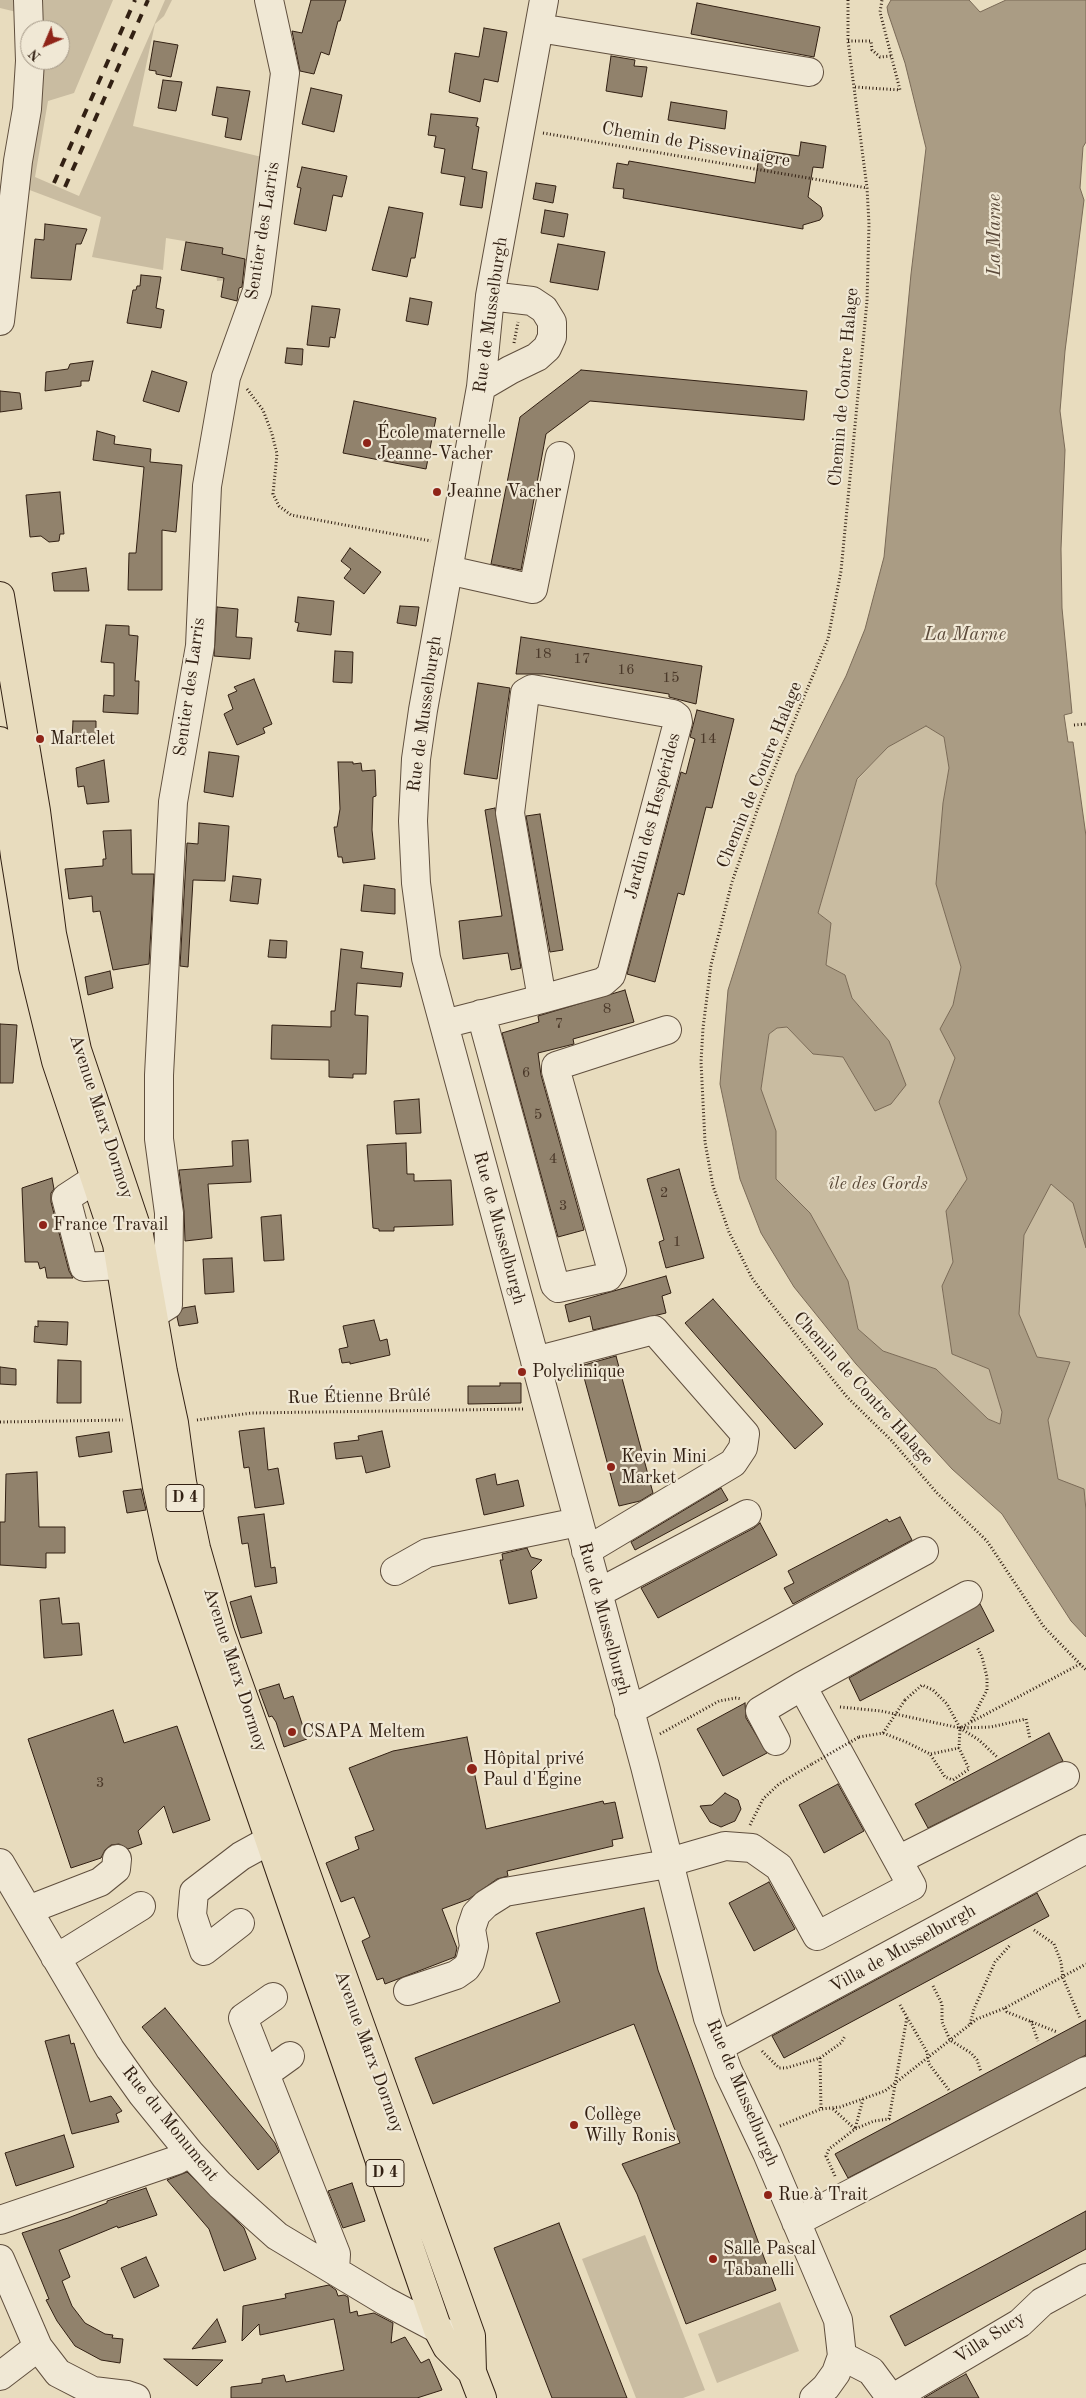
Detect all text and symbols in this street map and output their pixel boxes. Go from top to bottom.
north arrow [20,20,70,70]
text: N [26,46,44,64]
street label: Chemin de Pissevinaigre [600,118,792,172]
street label: Sentier des Larris [241,160,285,302]
water label: La Marne [984,194,1006,276]
street label: Rue de Musselburgh [469,235,513,395]
street label: Chemin de Contre Halage [825,287,863,487]
place label: École maternelle Jeanne-Vacher [377,422,506,464]
marker: École maternelle Jeanne-Vacher [361,437,373,449]
place label: Jeanne Vacher [447,481,561,503]
marker: Jeanne Vacher [431,486,443,498]
street label: Sentier des Larris [170,616,210,758]
water label: La Marne [924,624,1006,646]
street label: Rue de Musselburgh [403,634,447,794]
house number: 18 [534,645,552,663]
house number: 17 [573,650,591,668]
house number: 16 [617,661,635,679]
house number: 15 [662,669,680,687]
street label: Chemin de Contre Halage [713,679,807,871]
place label: Martelet [50,728,115,750]
house number: 14 [699,730,717,748]
street label: Jardin des Hespérides [620,731,686,901]
marker: Martelet [34,733,46,745]
house number: 8 [603,1000,611,1018]
house number: 7 [555,1015,563,1033]
street label: Avenue Marx Dormoy [64,1032,138,1202]
house number: 6 [522,1064,530,1082]
house number: 5 [534,1106,542,1124]
street label: Rue de Musselburgh [468,1149,530,1307]
house number: 4 [549,1150,557,1168]
park label: île des Gords [828,1173,928,1195]
house number: 2 [660,1184,668,1202]
house number: 3 [559,1197,567,1215]
place label: France Travail [53,1214,168,1236]
marker: France Travail [37,1219,49,1231]
house number: 1 [673,1233,681,1251]
street label: Chemin de Contre Halage [788,1308,938,1470]
place label: Polyclinique [532,1361,625,1383]
marker: Polyclinique [516,1366,528,1378]
street label: Rue Étienne Brûlé [287,1385,431,1409]
place label: Kevin Mini Market [621,1446,707,1488]
marker: Kevin Mini Market [605,1461,617,1473]
road number: D 4 [166,1485,204,1512]
street label: Rue de Musselburgh [573,1540,635,1698]
street label: Avenue Marx Dormoy [198,1585,272,1755]
place label: CSAPA Meltem [302,1721,425,1743]
marker: CSAPA Meltem [286,1726,298,1738]
place label: Hôpital privé Paul d'Égine [483,1748,584,1790]
marker: Hôpital privé Paul d'Égine [465,1762,479,1776]
house number: 3 [96,1774,104,1792]
street label: Villa de Musselburgh [826,1900,980,1998]
street label: Avenue Marx Dormoy [330,1968,408,2136]
street label: Rue de Musselburgh [701,2016,783,2170]
street label: Rue du Monument [117,2062,223,2186]
place label: Collège Willy Ronis [584,2104,676,2146]
marker: Collège Willy Ronis [568,2119,580,2131]
road number: D 4 [366,2160,404,2186]
place label: Rue à Trait [778,2184,868,2206]
marker: Rue à Trait [762,2189,774,2201]
place label: Salle Pascal Tabanelli [723,2238,816,2280]
marker: Salle Pascal Tabanelli [707,2253,719,2265]
street label: Villa Sucy [951,2307,1029,2369]

